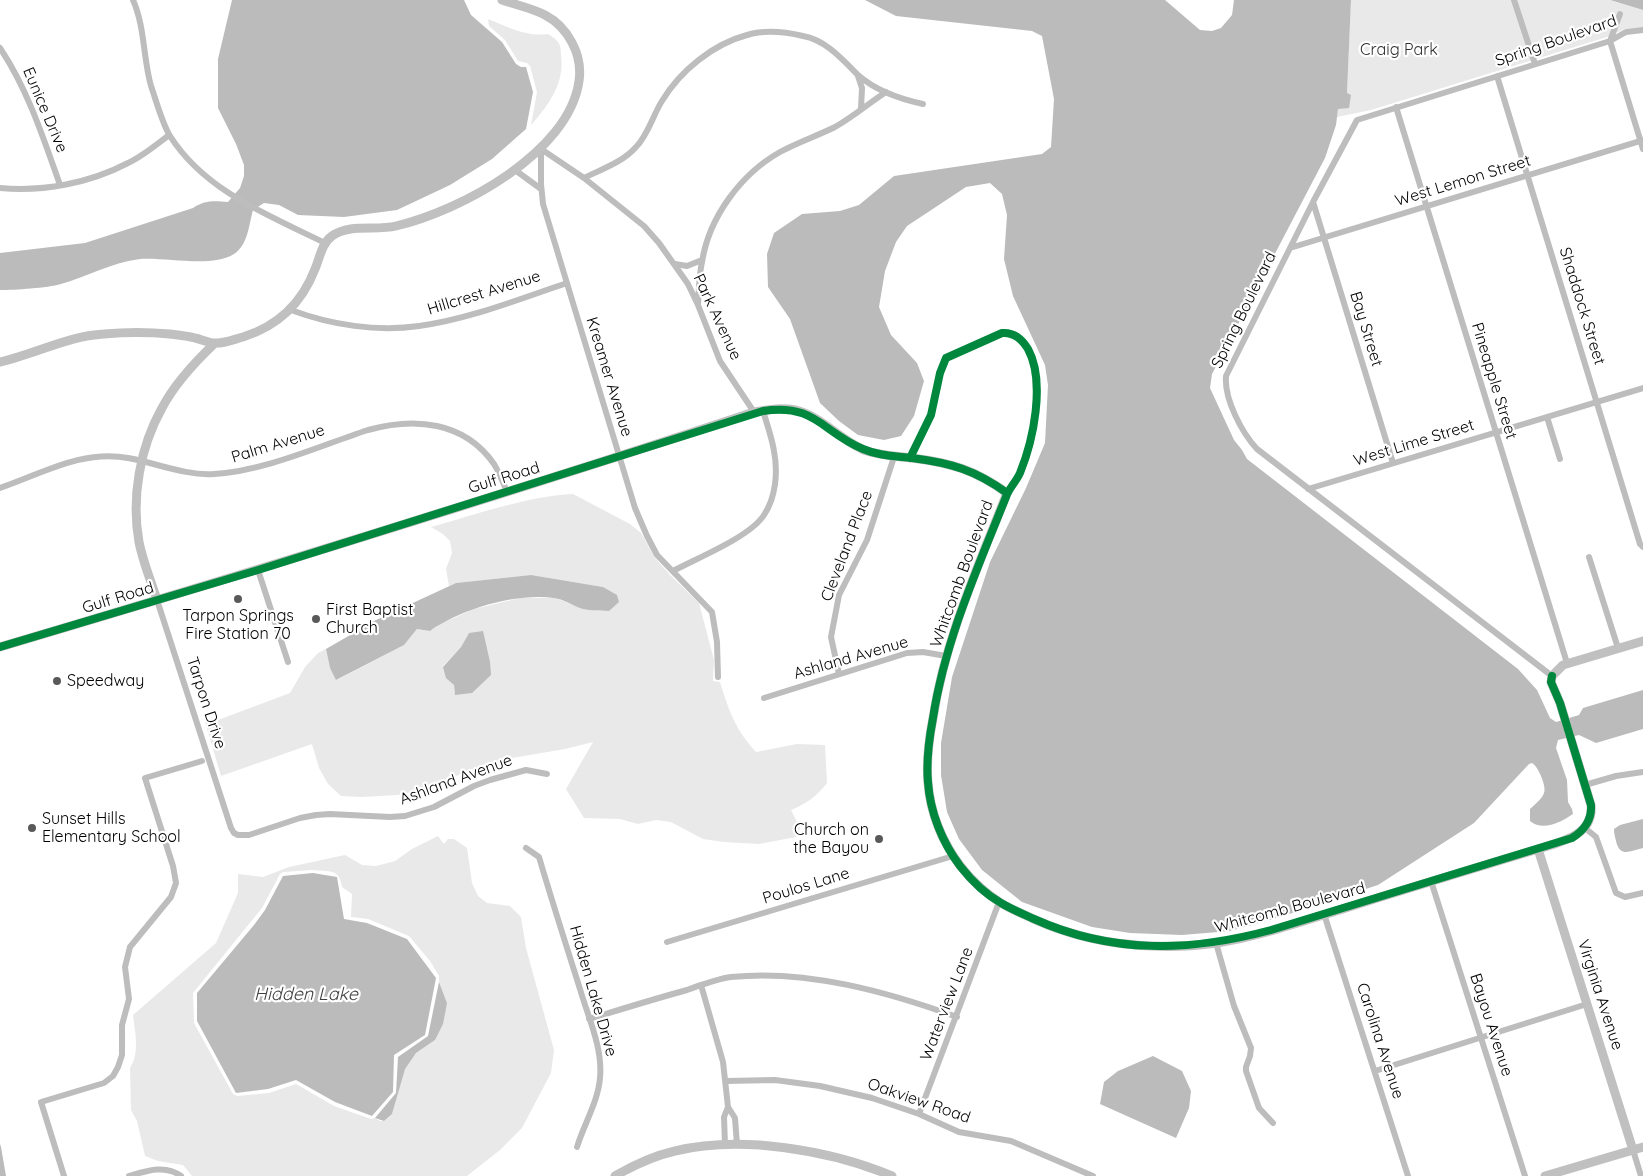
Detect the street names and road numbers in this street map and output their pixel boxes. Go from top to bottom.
street label: Spring Boulevard [1493,11,1619,71]
street label: Eunice Drive [18,64,72,156]
street label: West Lemon Street [1393,151,1533,211]
street label: Shaddock Street [1555,245,1609,367]
street label: Spring Boulevard [1208,249,1280,371]
street label: Hillcrest Avenue [425,267,543,319]
street label: Park Avenue [689,271,745,363]
street label: Bay Street [1346,289,1386,369]
street label: Kreamer Avenue [582,315,636,439]
street label: Pineapple Street [1467,320,1521,442]
street label: West Lime Street [1351,416,1477,470]
street label: Palm Avenue [229,421,327,467]
street label: Gulf Road [466,458,542,498]
street label: Cleveland Place [817,488,877,604]
street label: Whitcomb Boulevard [926,498,998,650]
street label: Gulf Road [80,578,156,618]
street label: Ashland Avenue [791,632,911,684]
street label: Tarpon Drive [182,655,230,751]
street label: Ashland Avenue [397,751,515,809]
street label: Poulos Lane [760,864,852,908]
street label: Whitcomb Boulevard [1213,879,1367,937]
street label: Hidden Lake Drive [565,923,621,1059]
street label: Virginia Avenue [1573,937,1627,1053]
street label: Waterview Lane [917,944,977,1064]
street label: Bayou Avenue [1465,971,1517,1079]
street label: Carolina Avenue [1352,981,1408,1101]
street label: Oakview Road [865,1074,973,1128]

